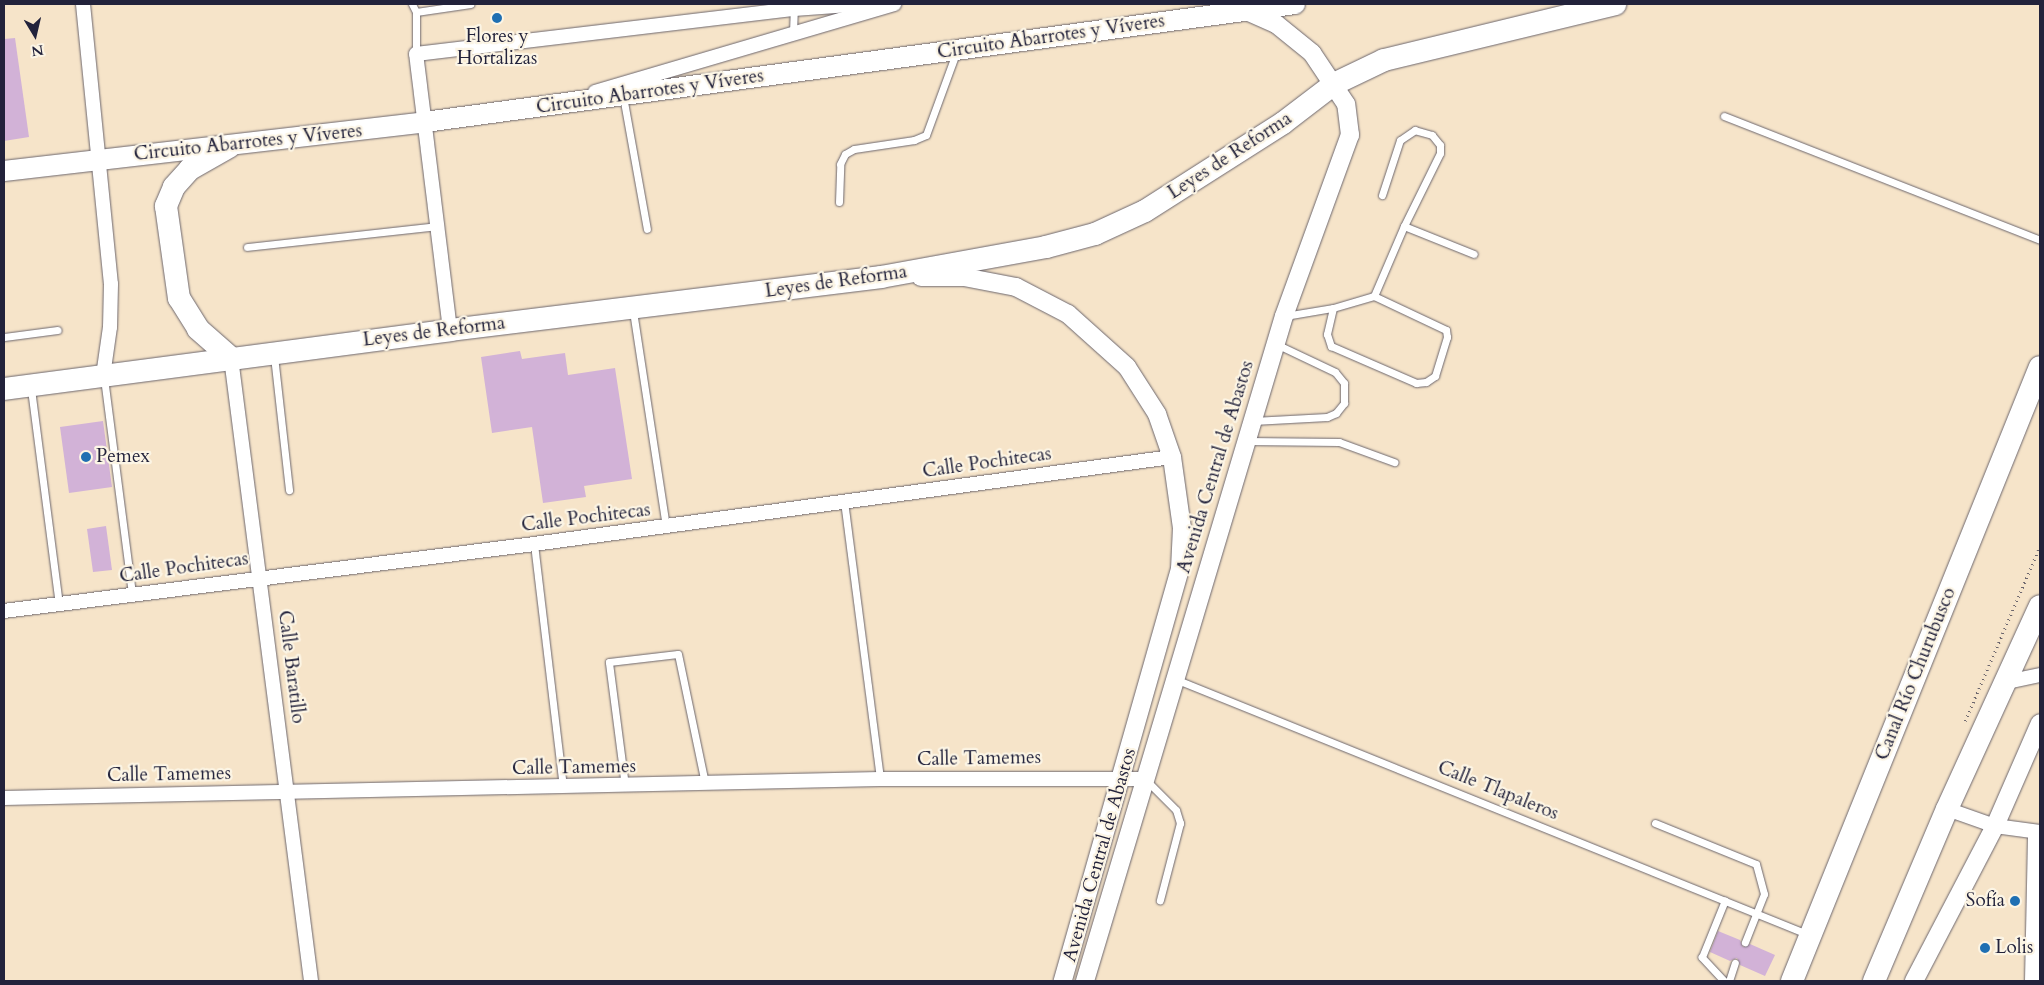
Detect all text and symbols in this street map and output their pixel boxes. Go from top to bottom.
north arrow [10,10,60,60]
street label: Circuito Abarrotes y Víveres [936,10,1166,64]
marker: Flores y Hortalizas [491,12,503,24]
place label: Flores y Hortalizas [457,26,537,70]
text: N [30,40,45,61]
street label: Circuito Abarrotes y Víveres [535,65,765,119]
street label: Leyes de Reforma [1164,107,1296,205]
street label: Circuito Abarrotes y Víveres [133,120,363,166]
street label: Leyes de Reforma [764,261,908,303]
street label: Leyes de Reforma [362,312,506,352]
street label: Avenida Central de Abastos [1173,358,1259,576]
street label: Calle Pochitecas [921,443,1053,483]
place label: Pemex [96,446,150,468]
marker: Pemex [80,451,92,463]
street label: Calle Pochitecas [520,499,652,537]
street label: Calle Pochitecas [118,548,250,588]
street label: Canal Río Churubusco [1871,584,1961,764]
street label: Calle Baratillo [273,609,309,725]
street label: Avenida Central de Abastos [1059,746,1141,964]
street label: Calle Tamemes [917,747,1041,771]
street label: Calle Tamemes [512,756,636,780]
street label: Calle Tlapaleros [1434,756,1562,826]
street label: Calle Tamemes [107,763,231,787]
place label: Sofía [1966,890,2005,912]
marker: Sofía [2009,895,2021,907]
place label: Lolis [1995,937,2033,959]
marker: Lolis [1979,942,1991,954]

